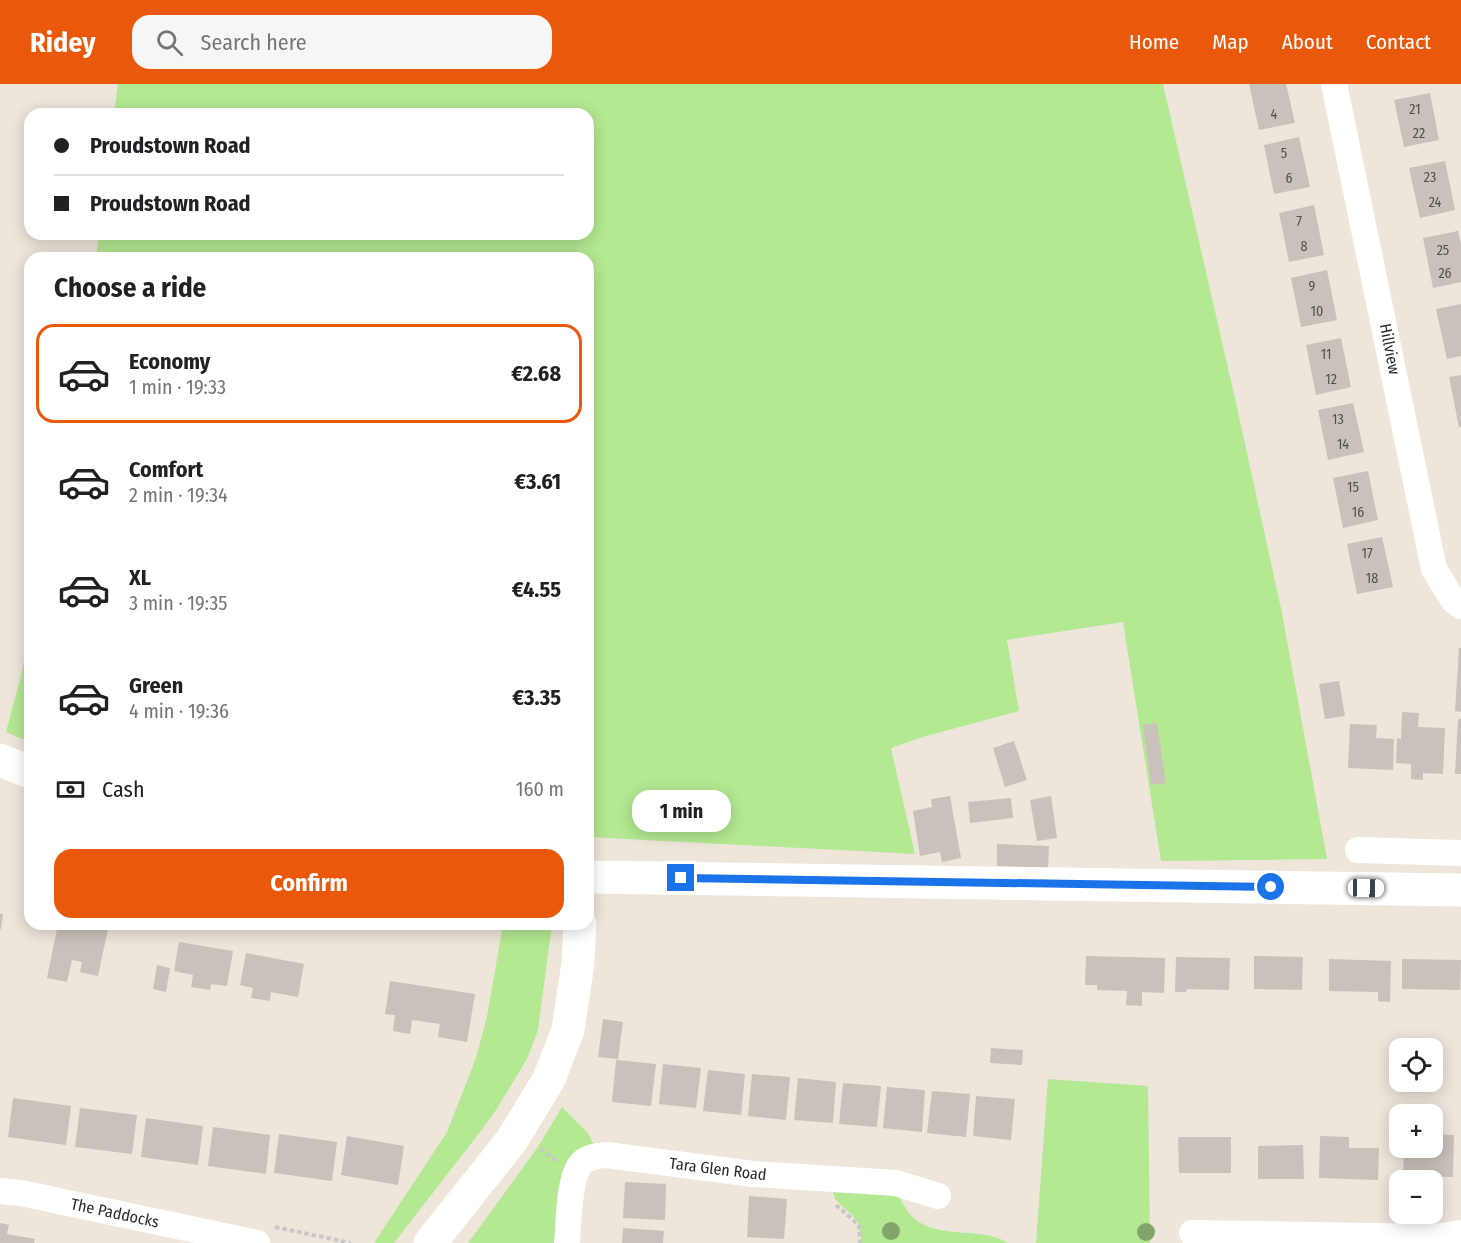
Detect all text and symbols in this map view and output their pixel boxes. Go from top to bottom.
search box [132,15,552,69]
text: Ridey [30,26,96,59]
icon: search [153,26,186,59]
text: Search here [201,29,307,56]
text: Home [1129,29,1179,55]
text: Map [1212,29,1249,55]
text: About [1282,29,1333,55]
text: Contact [1366,29,1431,55]
house number: 21 [1409,101,1421,118]
house number: 4 [1271,106,1278,123]
house number: 22 [1413,125,1425,142]
text: Proudstown Road [90,132,251,159]
house number: 5 [1281,145,1287,162]
house number: 23 [1424,169,1436,186]
house number: 6 [1286,170,1293,187]
text: Proudstown Road [90,190,251,217]
house number: 24 [1429,194,1442,211]
house number: 7 [1296,213,1302,230]
house number: 8 [1301,238,1308,255]
house number: 25 [1437,242,1449,259]
house number: 26 [1438,265,1452,282]
text: Choose a ride [54,272,206,304]
house number: 9 [1309,278,1316,295]
house number: 10 [1311,303,1323,320]
street label: Hillview [1376,322,1404,377]
house number: 11 [1321,346,1331,363]
icon: car [57,347,111,401]
text: Economy [129,348,210,375]
text: €2.68 [511,360,561,387]
house number: 12 [1325,371,1337,388]
text: 1 min · 19:33 [129,375,226,399]
house number: 13 [1332,411,1344,428]
house number: 14 [1337,436,1349,453]
icon: car [57,455,111,509]
text: Comfort [129,456,203,483]
text: €3.61 [514,468,561,495]
house number: 15 [1347,479,1359,496]
text: 2 min · 19:34 [129,483,228,507]
house number: 16 [1352,504,1364,521]
house number: 17 [1361,545,1373,562]
icon: car [57,563,111,617]
text: XL [129,564,151,591]
house number: 18 [1366,570,1378,587]
text: €4.55 [512,576,561,603]
text: 3 min · 19:35 [129,591,227,615]
icon: car [57,671,111,725]
text: Green [129,672,183,699]
text: €3.35 [512,684,561,711]
text: 4 min · 19:36 [129,699,229,723]
icon: cash [54,773,87,806]
text: Cash [102,776,145,803]
text: 160 m [516,777,564,801]
callout: 1 min [632,791,730,833]
text: 1 min [660,799,703,823]
button: Confirm [54,849,564,918]
route end [667,864,694,891]
route start [1257,873,1284,900]
car [1348,879,1384,897]
map controls [1389,1038,1443,1224]
button: locate [1389,1038,1443,1092]
button: + [1389,1104,1443,1158]
street label: Tara Glen Road [668,1154,768,1184]
button: − [1389,1170,1443,1224]
street label: The Paddocks [69,1194,161,1232]

